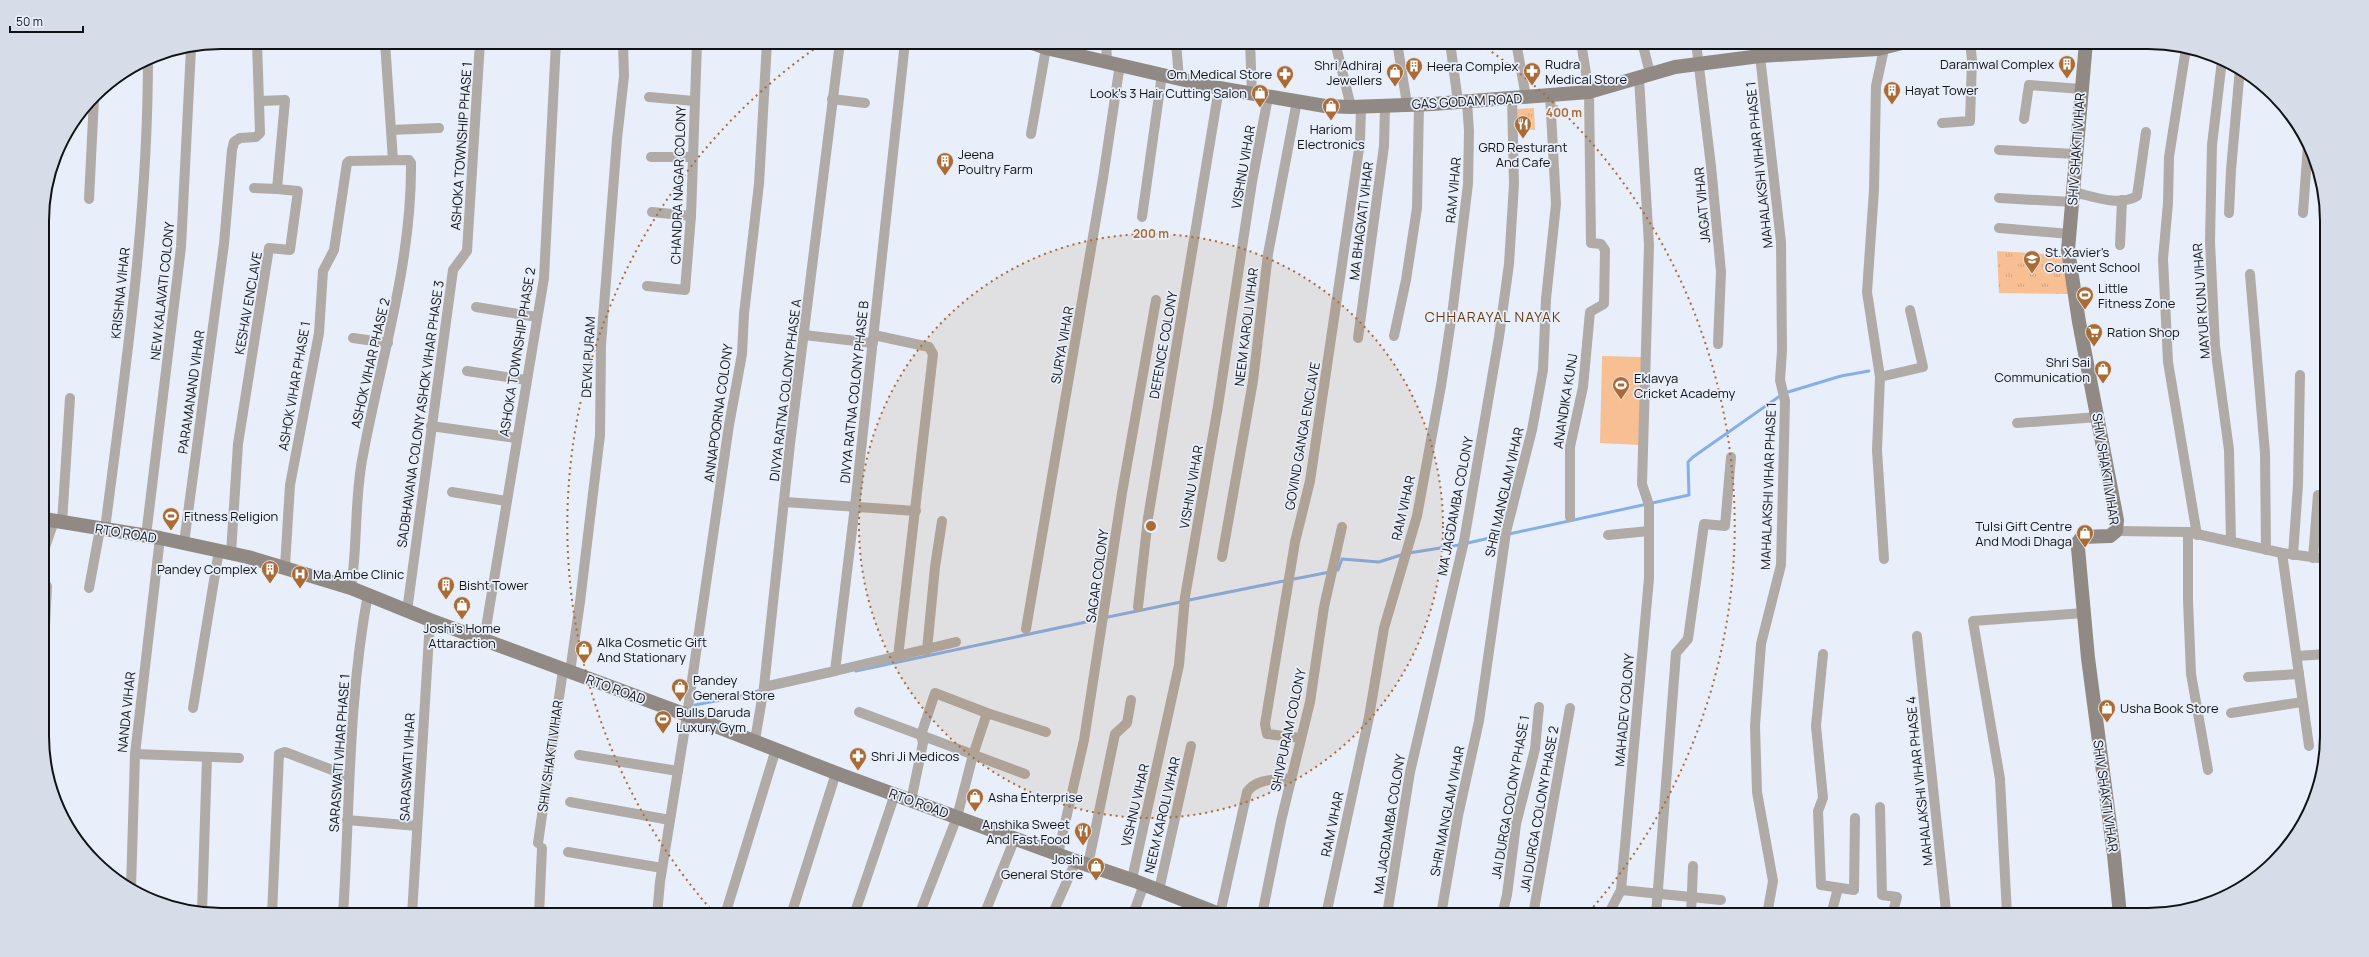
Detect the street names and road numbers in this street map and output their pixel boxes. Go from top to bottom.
street label: ASHOKA TOWNSHIP PHASE 1 [446,61,476,231]
street label: MAHALAKSHI VIHAR PHASE 1 [1741,81,1777,249]
street label: GAS GODAM ROAD [1411,89,1523,113]
street label: SHIV SHAKTI VIHAR [2063,92,2089,206]
street label: CHANDRA NAGAR COLONY [666,105,690,265]
street label: VISHNU VIHAR [1227,124,1259,210]
street label: RAM VIHAR [1441,156,1465,224]
street label: MA BHAGVATI VIHAR [1345,161,1377,281]
street label: JAGAT VIHAR [1690,166,1714,244]
street label: NEW KALAVATI COLONY [146,220,178,361]
street label: MAYUR KUNJ VIHAR [2188,242,2214,360]
street label: KRISHNA VIHAR [106,246,134,340]
street label: KESHAV ENCLAVE [230,250,266,356]
street label: ASHOKA TOWNSHIP PHASE 2 [495,266,539,438]
street label: NEEM KAROLI VIHAR [1230,267,1262,387]
street label: SADBHAVANA COLONY ASHOK VIHAR PHASE 3 [392,279,448,549]
street label: DEFENCE COLONY [1145,289,1181,400]
street label: ASHOK VIHAR PHASE 2 [346,296,394,430]
street label: DIVYA RATNA COLONY PHASE A [765,298,805,482]
street label: DIVYA RATNA COLONY PHASE B [835,300,873,484]
street label: SURYA VIHAR [1046,305,1078,385]
street label: DEVKI PURAM [577,316,599,398]
street label: ASHOK VIHAR PHASE 1 [274,320,314,452]
street label: PARAMANAND VIHAR [173,329,209,455]
street label: ANNAPOORNA COLONY [699,342,737,483]
street label: ANANDIKA KUNJ [1549,352,1581,450]
street label: GOVIND GANGA ENCLAVE [1280,361,1324,511]
street label: MAHALAKSHI VIHAR PHASE 1 [1756,402,1780,570]
street label: SHIV SHAKTI VIHAR [2088,412,2124,526]
street label: SHRI MANGLAM VIHAR [1480,425,1528,559]
street label: MA JAGDAMBA COLONY [1433,434,1478,577]
street label: VISHNU VIHAR [1175,444,1207,530]
street label: RAM VIHAR [1387,474,1419,542]
street label: RTO ROAD [94,519,158,547]
street label: SAGAR COLONY [1082,527,1113,624]
street label: MAHADEV COLONY [1610,652,1638,767]
street label: SHIVPURAM COLONY [1266,666,1310,793]
street label: RTO ROAD [584,670,649,708]
street label: NANDA VIHAR [113,671,139,753]
street label: SARASWATI VIHAR PHASE 1 [324,673,354,833]
street label: MAHALAKSHI VIHAR PHASE 4 [1901,695,1937,867]
street label: SHIV SHAKTI VIHAR [533,699,567,813]
street label: SARASWATI VIHAR [395,712,419,822]
street label: JAI DURGA COLONY PHASE 1 [1487,714,1533,880]
street label: JAI DURGA COLONY PHASE 2 [1516,725,1562,893]
street label: SHIV SHAKTI VIHAR [2089,739,2123,853]
street label: SHRI MANGLAM VIHAR [1426,744,1468,878]
street label: MA JAGDAMBA COLONY [1369,752,1409,895]
street label: NEEM KAROLI VIHAR [1140,755,1184,875]
street label: VISHNU VIHAR [1117,762,1153,848]
street label: RTO ROAD [887,784,952,822]
street label: RAM VIHAR [1316,790,1348,858]

